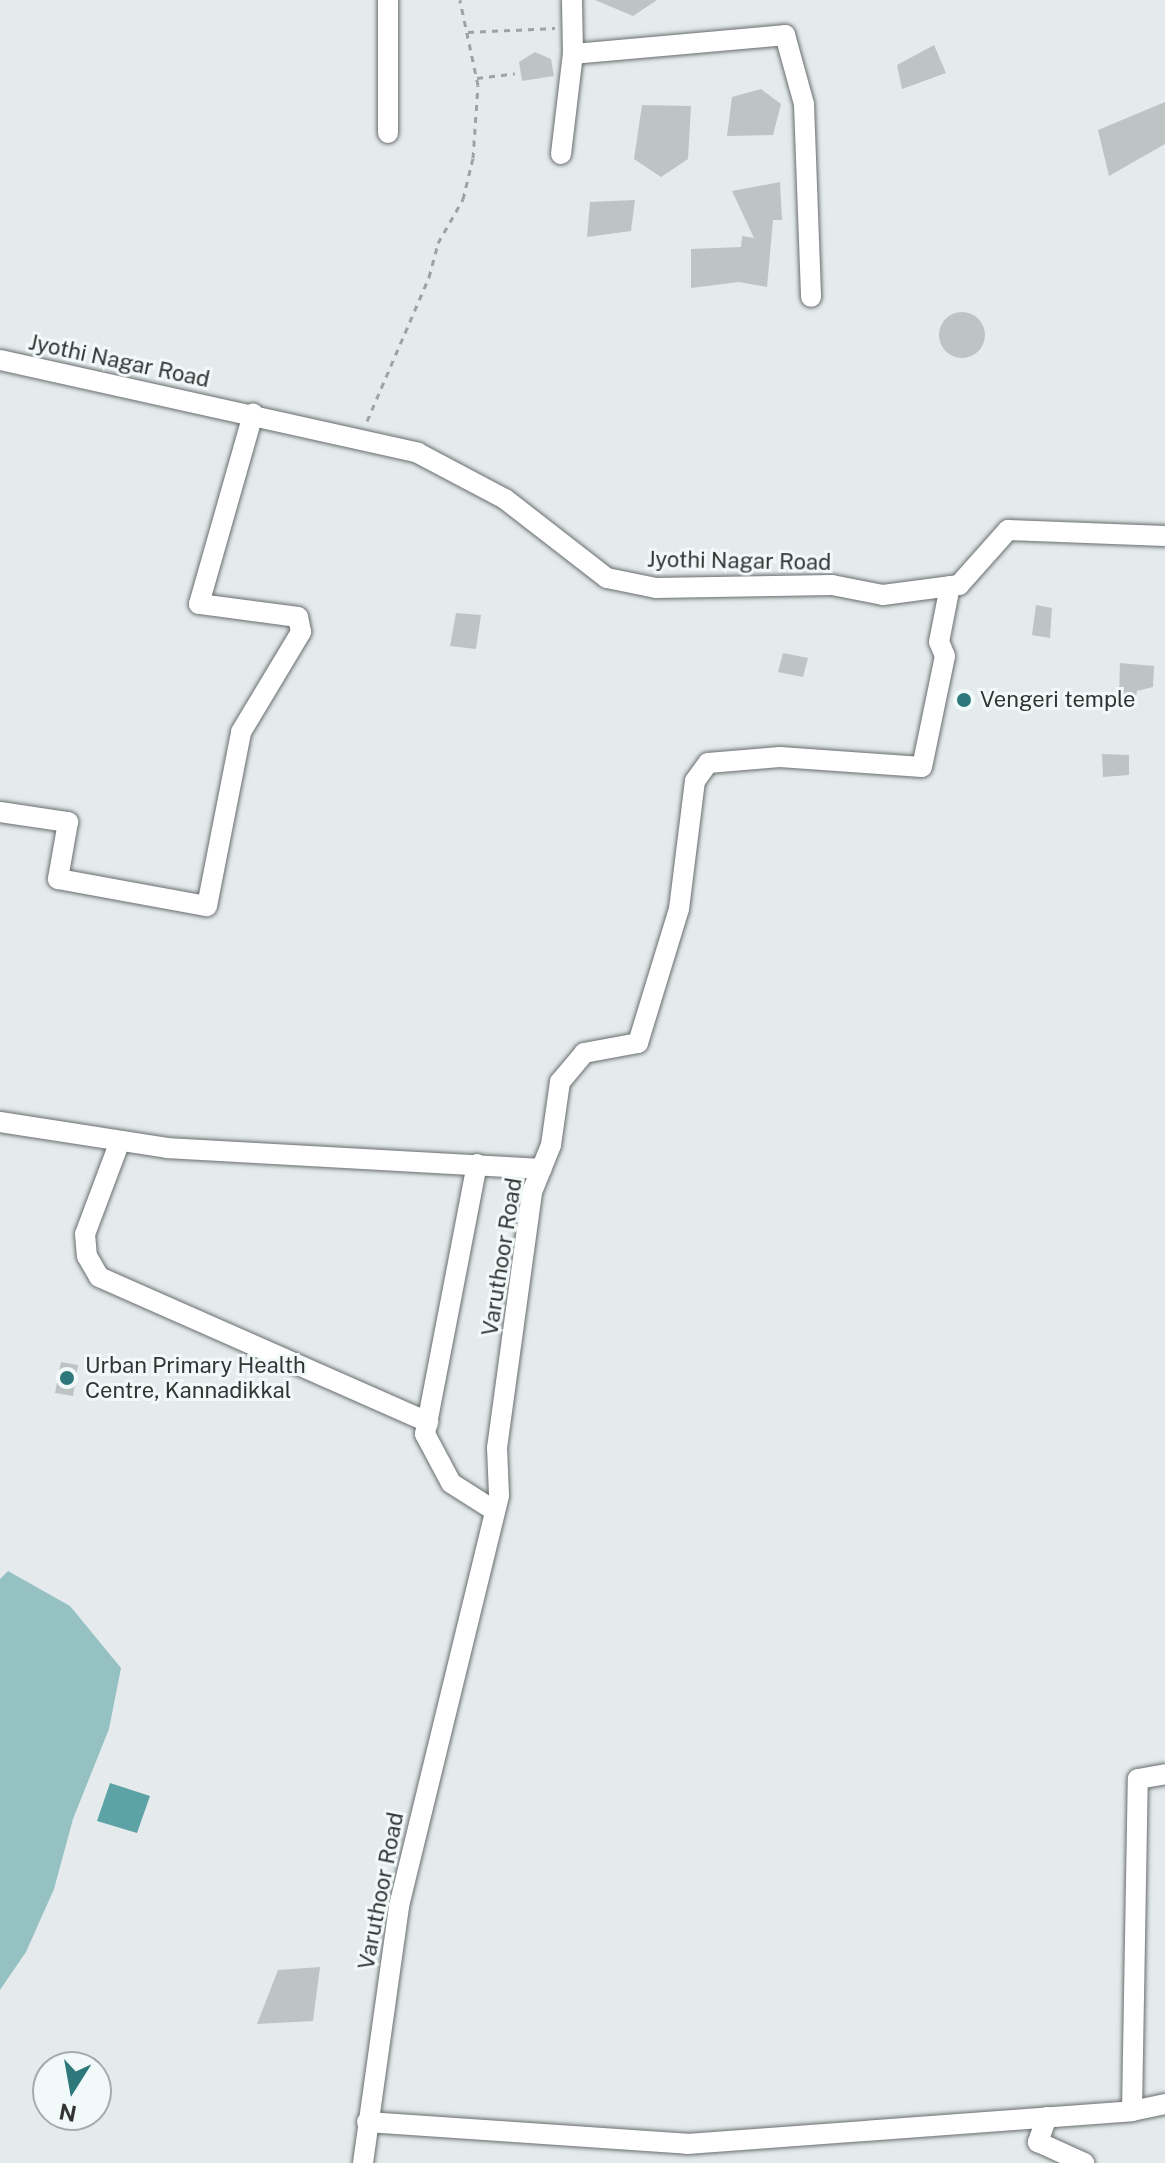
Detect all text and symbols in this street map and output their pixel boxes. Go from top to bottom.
street label: Jyothi Nagar Road [26,329,212,393]
street label: Jyothi Nagar Road [647,546,831,576]
place label: Vengeri temple [980,687,1136,713]
marker: Vengeri temple [955,691,973,709]
street label: Varuthoor Road [476,1176,528,1338]
place label: Urban Primary Health Centre, Kannadikkal [85,1352,306,1404]
marker: Urban Primary Health Centre, Kannadikkal [56,1367,78,1389]
street label: Varuthoor Road [353,1810,409,1972]
north arrow [32,2051,112,2131]
text: N [57,2098,79,2127]

